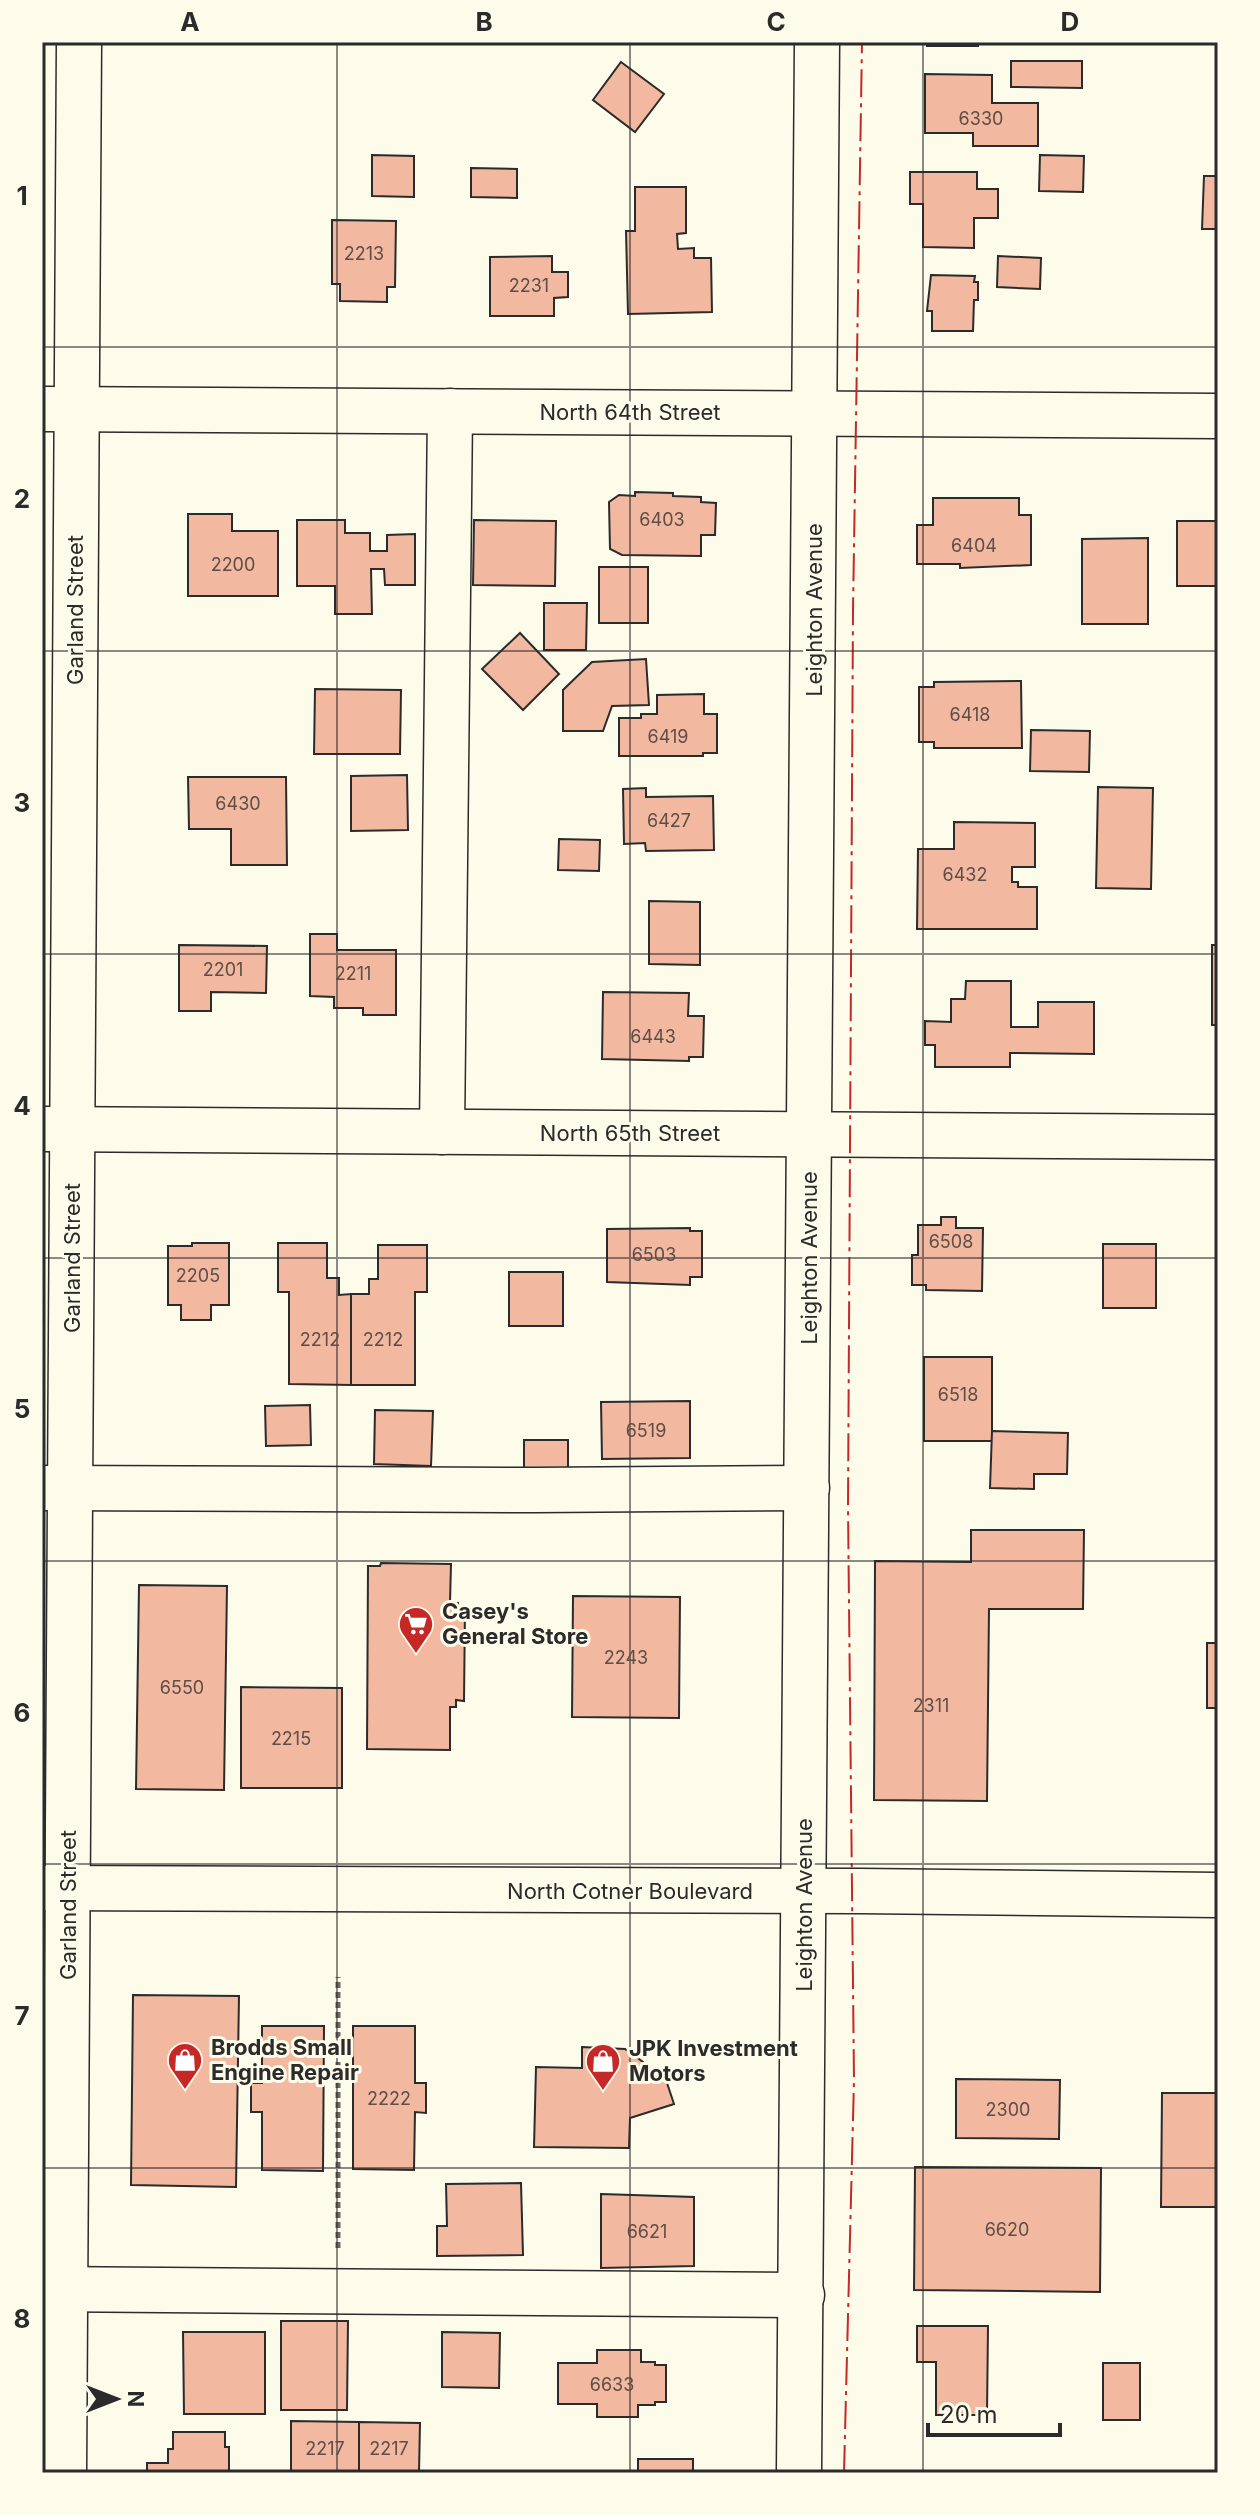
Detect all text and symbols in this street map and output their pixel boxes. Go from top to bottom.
text: A [180,6,200,37]
text: B [475,6,493,37]
text: C [766,6,786,37]
text: D [1061,6,1079,37]
house number: 6330 [959,108,1003,129]
text: 1 [16,180,28,211]
house number: 2213 [344,243,384,264]
house number: 2231 [509,275,549,296]
street label: North 64th Street [539,399,721,425]
text: 2 [14,483,30,514]
house number: 6403 [639,509,685,530]
street label: Leighton Avenue [801,523,827,697]
street label: Garland Street [62,535,88,685]
house number: 6404 [951,535,997,556]
house number: 2200 [211,554,255,575]
house number: 6418 [950,704,990,725]
house number: 6419 [648,726,688,747]
text: 3 [14,787,30,818]
house number: 6430 [215,793,261,814]
house number: 6427 [647,810,691,831]
house number: 6432 [943,864,987,885]
house number: 2201 [203,959,243,980]
house number: 2211 [335,963,371,984]
house number: 6443 [630,1026,676,1047]
text: 4 [13,1090,31,1121]
street label: North 65th Street [540,1120,720,1146]
street label: Leighton Avenue [796,1171,822,1345]
street label: Garland Street [59,1183,85,1333]
house number: 6508 [929,1231,973,1252]
house number: 6503 [632,1244,676,1265]
house number: 2205 [176,1265,220,1286]
house number: 2212 [300,1329,340,1350]
house number: 2212 [363,1329,403,1350]
house number: 6518 [938,1384,978,1405]
text: 5 [14,1393,30,1424]
house number: 6519 [626,1420,666,1441]
place label: Casey's General Store [442,1598,588,1649]
supermarket icon: Casey's General Store [397,1605,435,1655]
house number: 2243 [604,1647,648,1668]
house number: 6550 [160,1677,204,1698]
house number: 2311 [913,1695,949,1716]
text: 6 [14,1697,30,1728]
house number: 2215 [271,1728,311,1749]
street label: Leighton Avenue [791,1818,817,1992]
street label: Garland Street [55,1830,81,1980]
street label: North Cotner Boulevard [507,1878,753,1904]
text: 7 [14,2000,30,2031]
place label: Brodds Small Engine Repair [211,2034,359,2085]
place label: JPK Investment Motors [629,2035,798,2086]
shop icon: Brodds Small Engine Repair [166,2041,204,2091]
shop icon: JPK Investment Motors [584,2042,622,2092]
house number: 2222 [367,2088,411,2109]
house number: 2300 [986,2099,1030,2120]
house number: 6620 [985,2219,1029,2240]
house number: 6621 [627,2221,667,2242]
text: 8 [14,2303,30,2334]
north arrow [76,2359,156,2439]
house number: 6633 [590,2374,634,2395]
scale bar [928,2387,1060,2437]
text: N [123,2391,149,2407]
text: 20 m [940,2400,998,2429]
house number: 2217 [305,2438,345,2459]
house number: 2217 [369,2438,409,2459]

